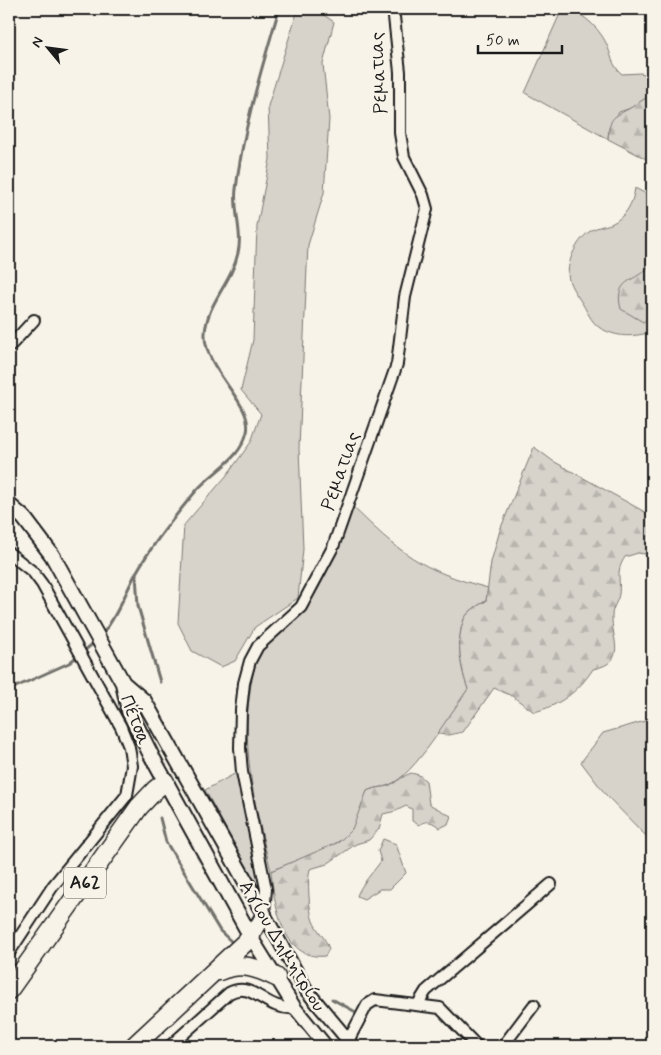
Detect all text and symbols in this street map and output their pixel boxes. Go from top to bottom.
north arrow [22,22,72,72]
scale bar [478,22,562,54]
street label: Ρεματιας [364,31,394,115]
text: 50 m [486,31,520,51]
text: N [27,34,48,51]
street label: Ρεματιας [316,428,366,514]
street label: Πέτσα [114,691,156,749]
road number: Α62 [64,868,106,898]
street label: Αγίου Δημητρίου [233,876,331,1016]

